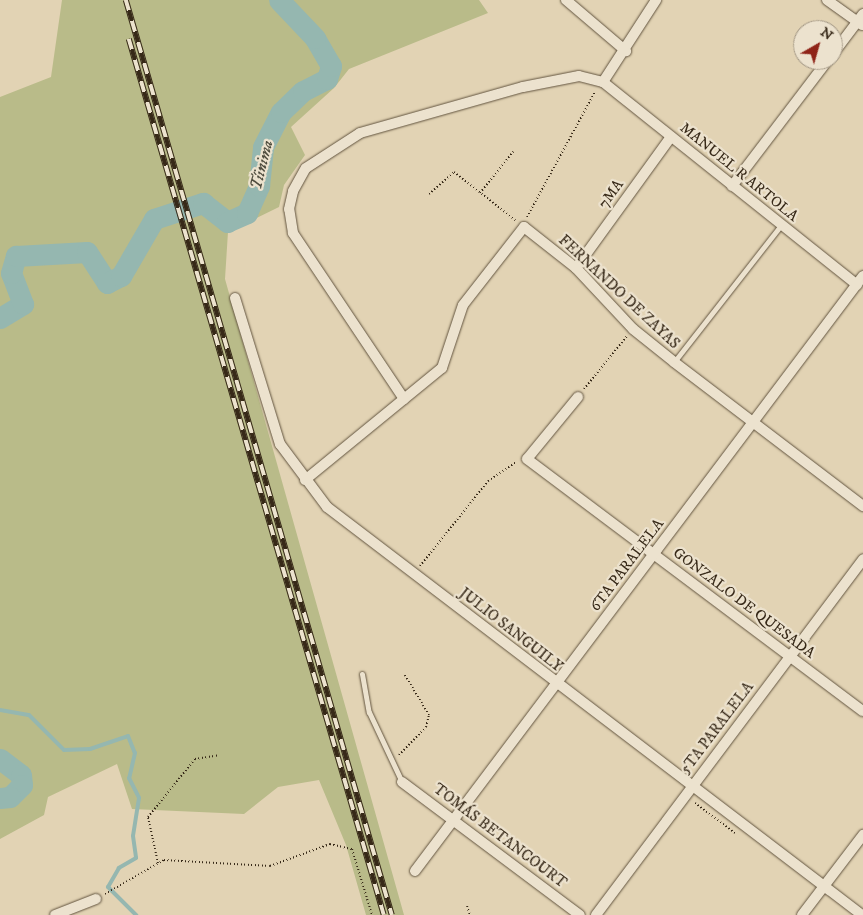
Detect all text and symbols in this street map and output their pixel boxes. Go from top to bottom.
north arrow [793,20,843,70]
text: N [817,23,837,45]
street label: MANUEL R ARTOLA [676,119,802,225]
water label: Tíinima [247,138,277,192]
street label: 7MA [595,176,627,212]
street label: FERNANDO DE ZAYAS [555,231,683,353]
street label: 6TA PARALELA [586,515,668,615]
street label: GONZALO DE QUESADA [669,544,819,662]
street label: JULIO SANGUILY [456,584,566,676]
street label: 5TA PARALELA [677,678,757,778]
street label: TOMÁS BETANCOURT [430,780,570,892]

